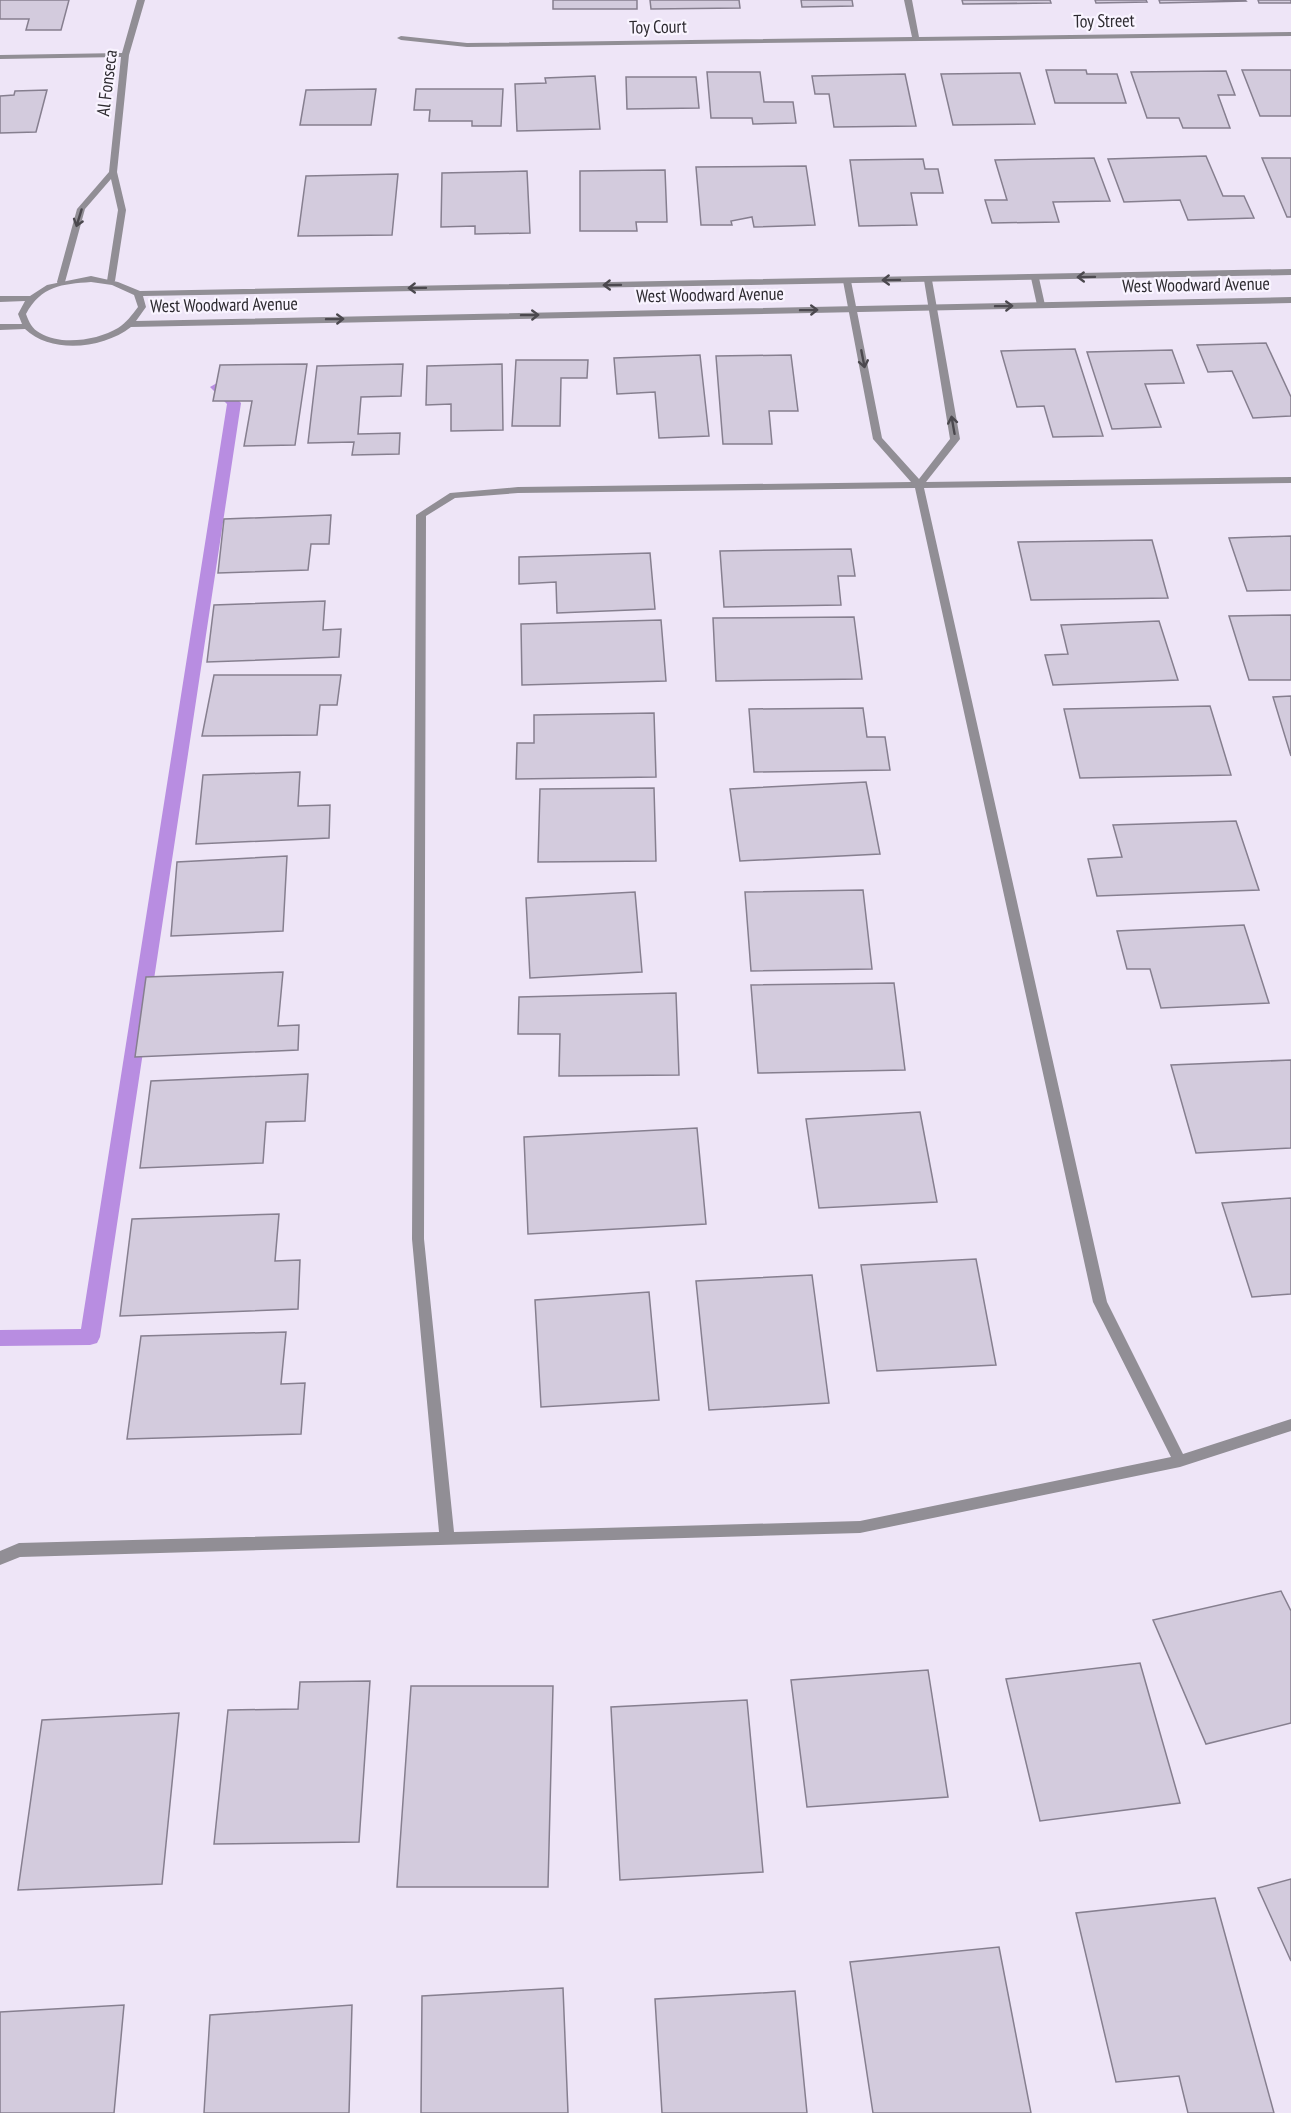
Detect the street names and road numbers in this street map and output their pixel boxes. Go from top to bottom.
street label: Toy Street [1073,8,1135,33]
street label: Toy Court [629,14,687,39]
street label: Al Fonseca [91,48,122,117]
street label: West Woodward Avenue [1122,272,1270,297]
street label: West Woodward Avenue [636,282,784,307]
street label: West Woodward Avenue [150,292,298,317]

